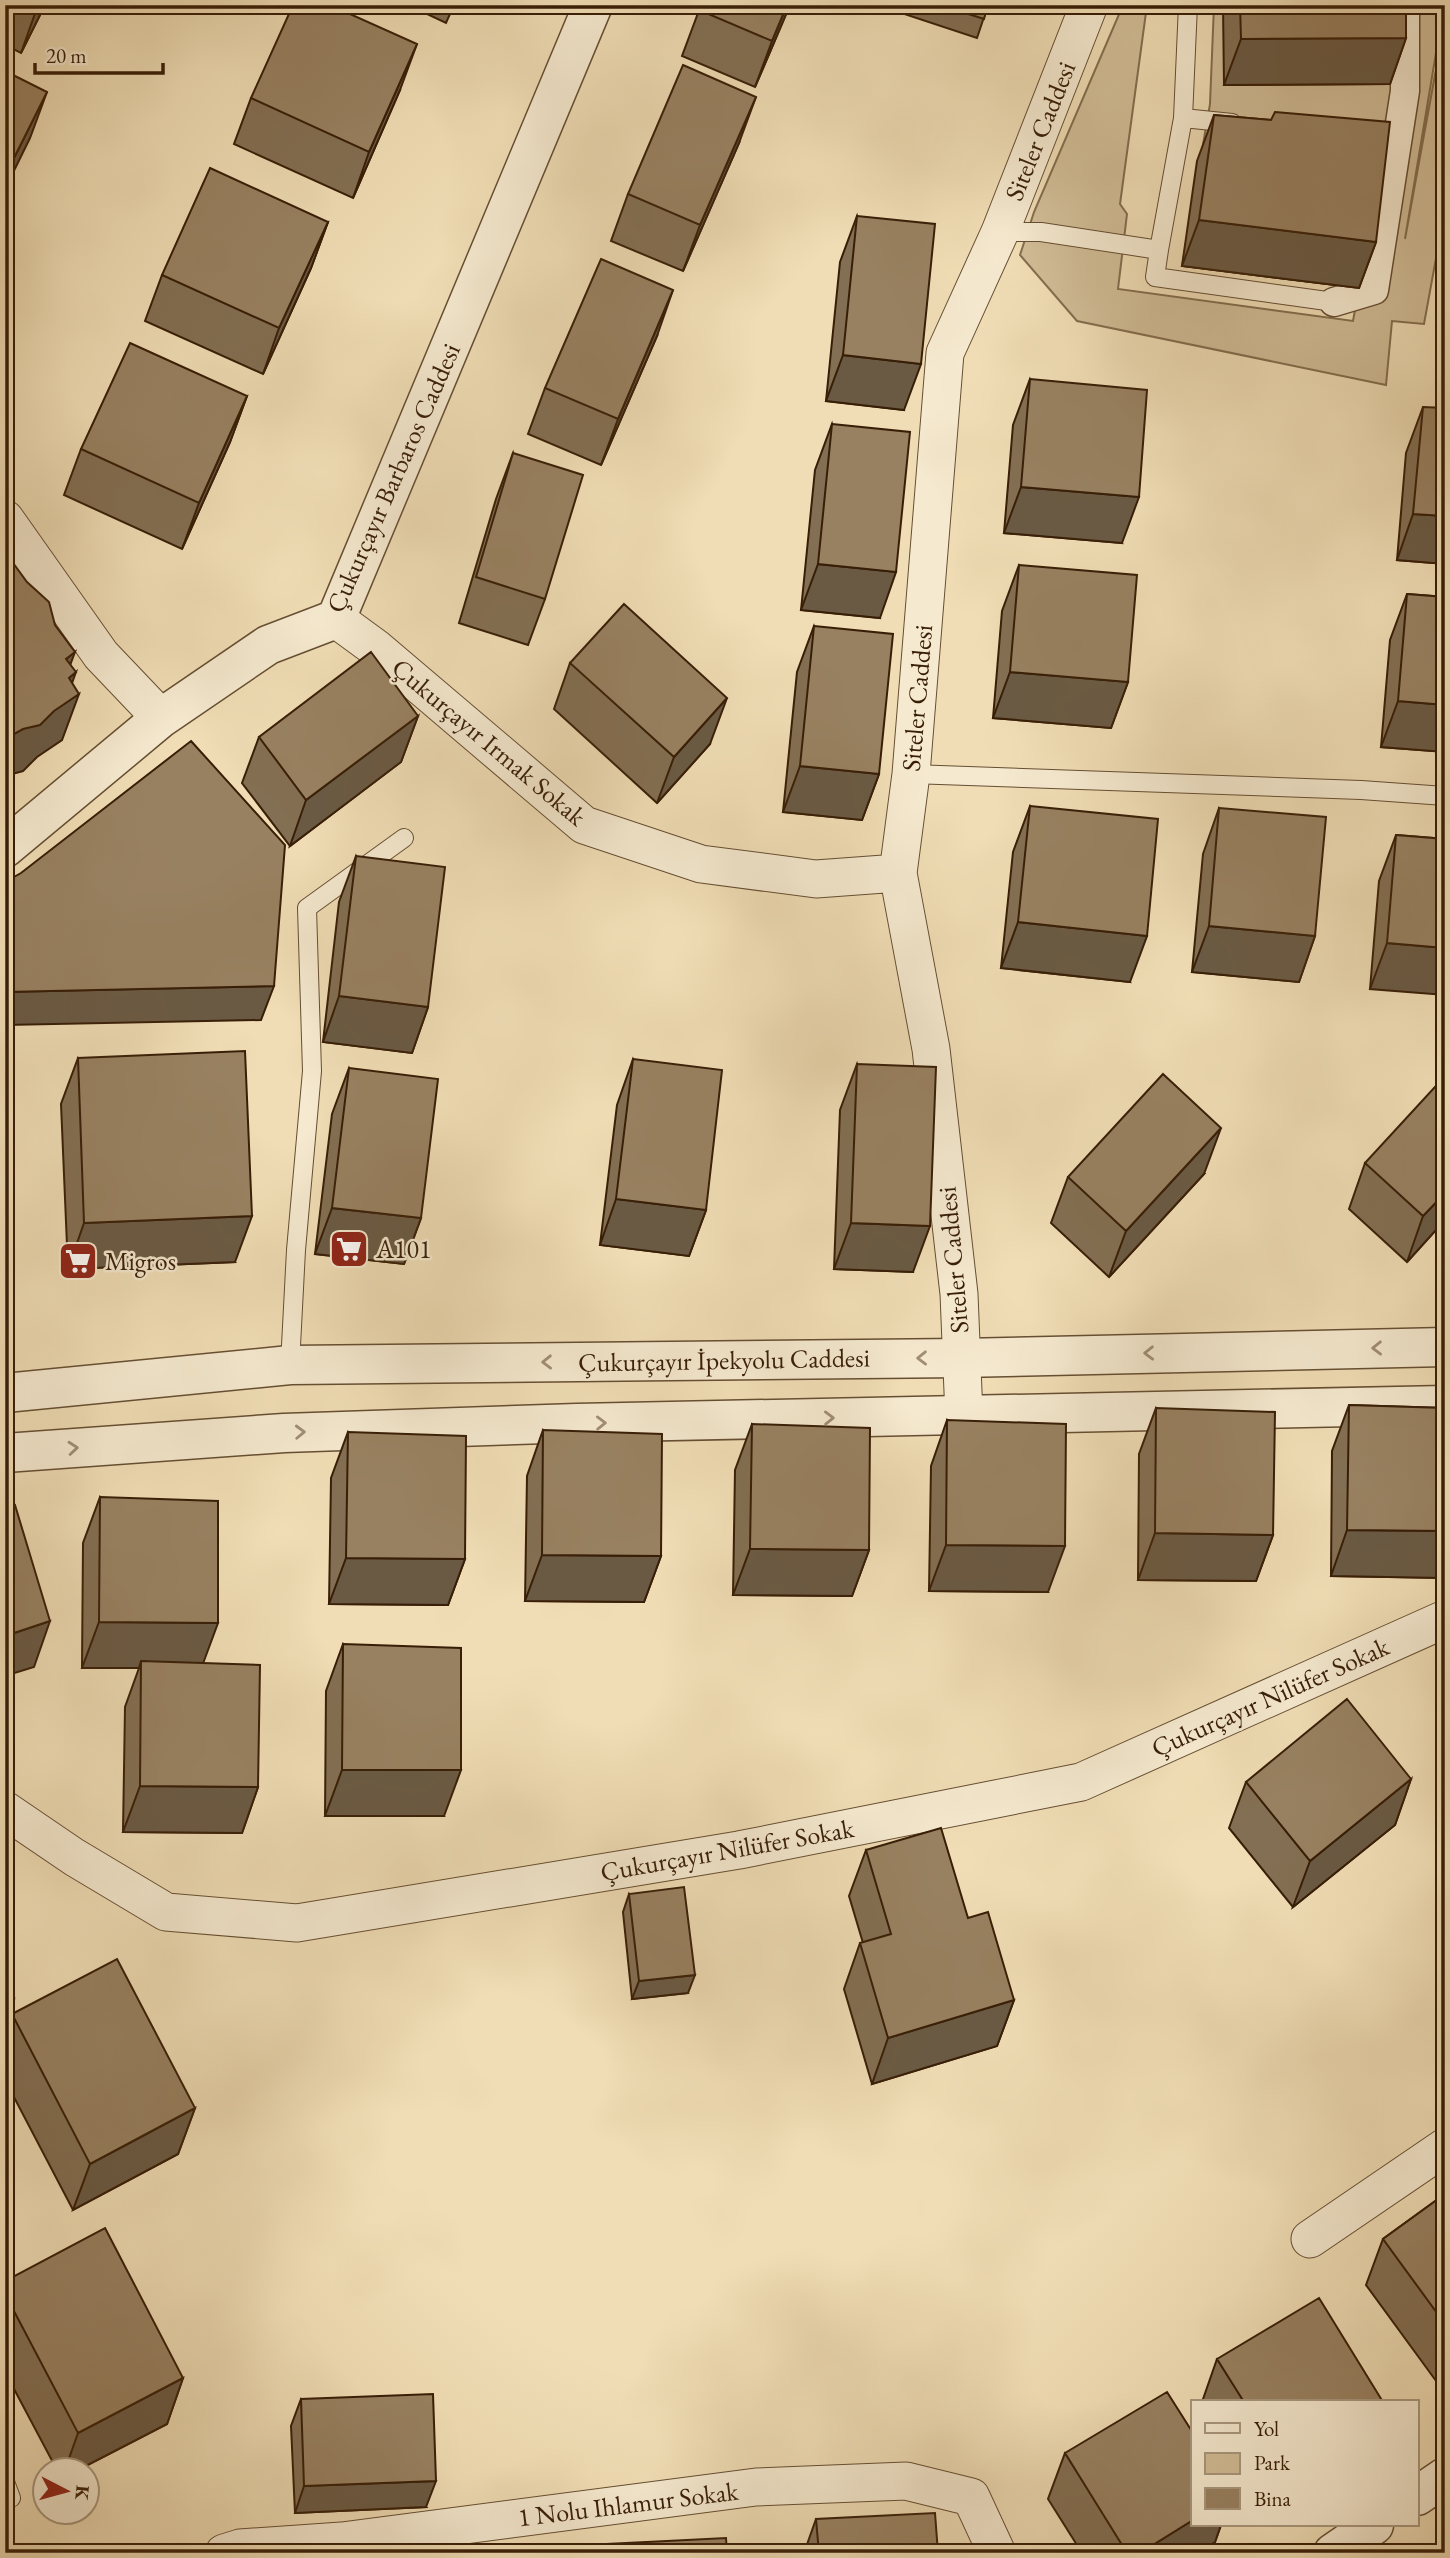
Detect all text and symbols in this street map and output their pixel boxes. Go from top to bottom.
scale bar [35,32,163,76]
text: 20 m [46,42,87,69]
street label: Siteler Caddesi [997,56,1083,206]
street label: Çukurçayır Barbaros Caddesi [318,338,468,618]
street label: Siteler Caddesi [894,623,940,773]
street label: Çukurçayır Irmak Sokak [385,651,594,834]
street label: Siteler Caddesi [930,1185,976,1335]
supermarket icon: A101 [328,1228,370,1270]
place label: A101 [375,1232,431,1266]
supermarket icon: Migros [57,1240,99,1282]
place label: Migros [105,1244,176,1278]
street label: Çukurçayır İpekyolu Caddesi [578,1340,870,1380]
one-way arrow [1371,1341,1382,1356]
one-way arrow [1143,1346,1154,1361]
one-way arrow [916,1350,926,1366]
one-way arrow [541,1354,552,1370]
one-way arrow [823,1411,834,1426]
one-way arrow [596,1415,607,1430]
one-way arrow [295,1425,306,1440]
one-way arrow [68,1441,79,1456]
street label: Çukurçayır Nilüfer Sokak [1146,1629,1395,1765]
street label: Çukurçayır Nilüfer Sokak [598,1811,857,1889]
legend [1191,2400,1418,2526]
text: Yol [1254,2415,1279,2442]
text: Park [1254,2449,1291,2476]
north arrow [32,2456,102,2526]
street label: 1 Nolu Ihlamur Sokak [516,2474,741,2534]
text: K [69,2484,96,2502]
text: Bina [1254,2485,1292,2512]

